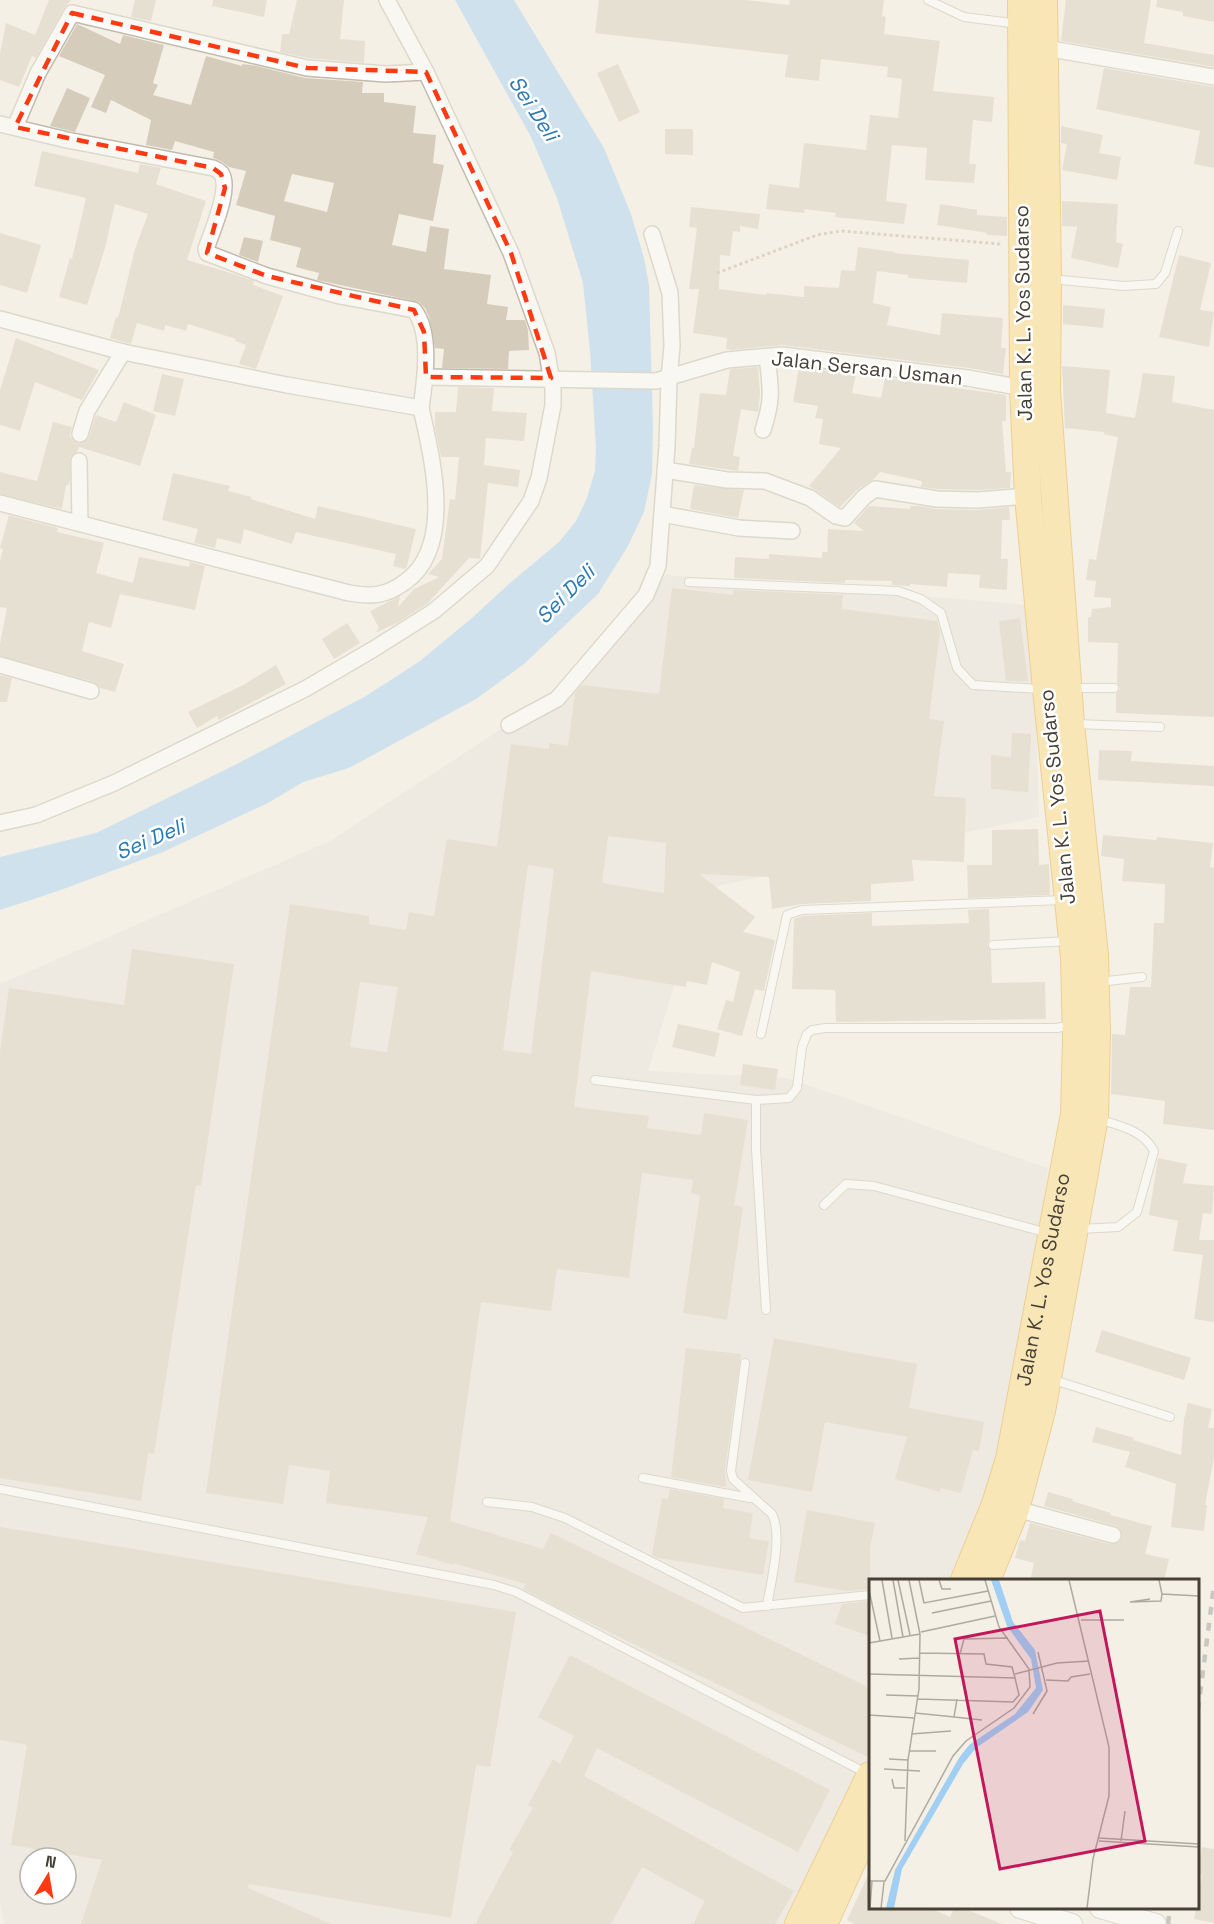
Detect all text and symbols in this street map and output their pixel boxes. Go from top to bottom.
water label: Sei Deli [503,70,567,148]
street label: Jalan K. L. Yos Sudarso [1008,205,1038,421]
street label: Jalan Sersan Usman [770,345,964,391]
water label: Sei Deli [530,557,602,629]
street label: Jalan K. L. Yos Sudarso [1033,688,1081,906]
water label: Sei Deli [111,811,191,866]
street label: Jalan K. L. Yos Sudarso [1010,1171,1076,1388]
inset map [869,1579,1199,1909]
north arrow [18,1846,78,1906]
text: N [43,1850,58,1873]

